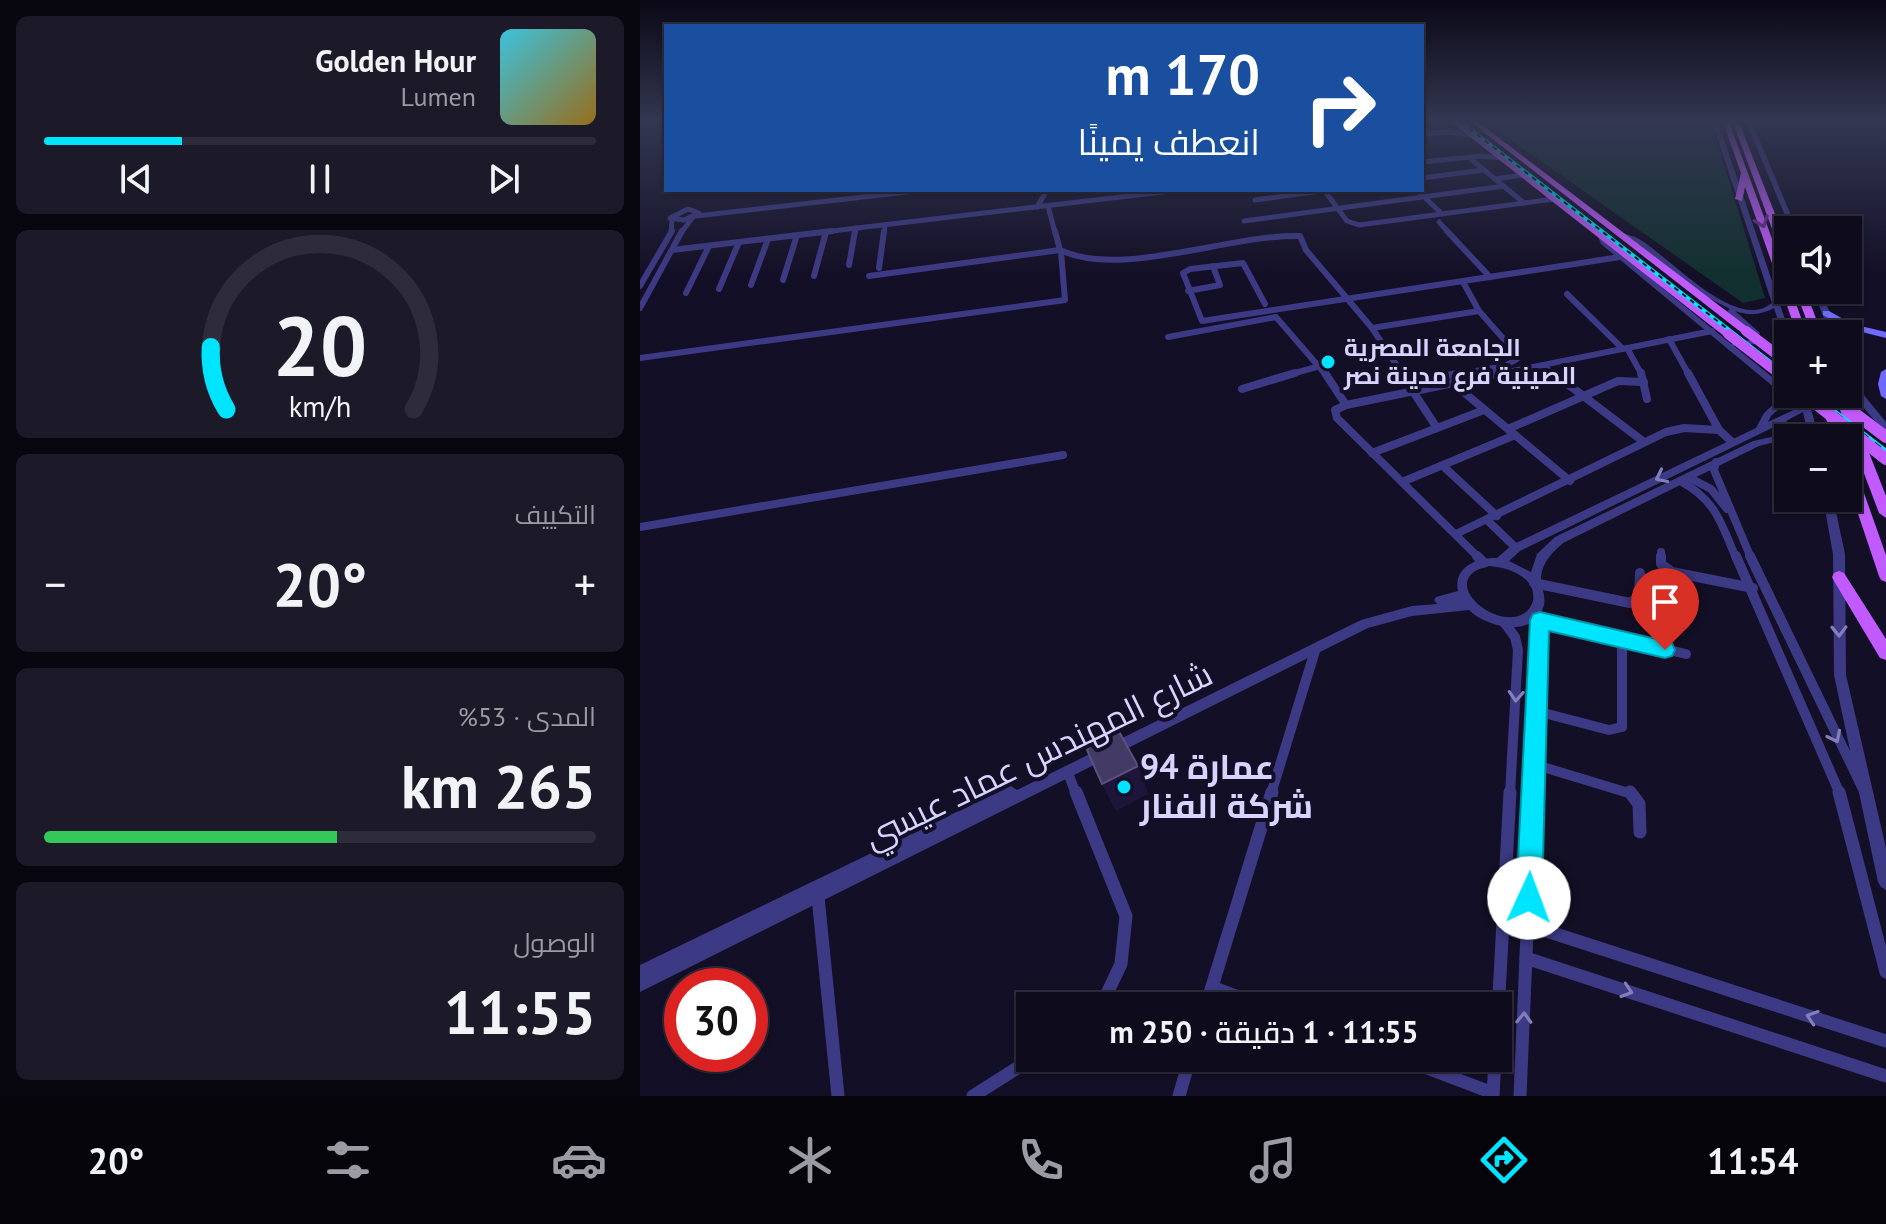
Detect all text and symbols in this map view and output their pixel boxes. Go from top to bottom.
text: 170 m [1105,38,1260,110]
text: Golden Hour [315,41,476,80]
icon: right [1288,56,1392,160]
text: Lumen [401,80,476,113]
text: انعطف يمينًا [1078,118,1260,165]
icon: previous [114,157,158,201]
icon: pause [298,157,342,201]
icon: next [482,157,526,201]
one-way arrow [1752,214,1768,228]
map controls [1774,216,1862,512]
button: sound [1774,216,1862,304]
text: 20 [273,291,367,399]
button: + [1774,320,1862,408]
place label: الجامعة المصرية الصينية فرع مدينة نصر [1343,332,1576,392]
marker: الجامعة المصرية الصينية فرع مدينة نصر [1319,353,1337,371]
text: km/h [289,388,351,425]
button: − [1774,424,1862,512]
one-way arrow [1655,467,1669,483]
text: التكييف [514,498,596,531]
text: 20° [273,545,367,623]
text: − [44,555,66,612]
text: + [574,555,596,612]
pin [1631,568,1699,650]
icon: arrive [1643,580,1687,624]
one-way arrow [1830,625,1848,638]
street label: شارع المهندس عماد عيسي [856,651,1221,862]
one-way arrow [1508,690,1525,703]
text: المدى · 53% [458,700,596,733]
one-way arrow [1825,728,1841,743]
place label: عمارة 94 شركة الفنار [1139,744,1313,827]
text: 265 km [401,747,596,825]
marker: عمارة 94 شركة الفنار [1115,778,1133,796]
position arrow [1487,856,1571,940]
text: الوصول [513,926,596,959]
speed limit sign: 30 [664,968,768,1072]
text: 11:55 [444,973,596,1051]
one-way arrow [1619,982,1633,998]
one-way arrow [1805,1010,1819,1026]
one-way arrow [1515,1011,1532,1024]
text: 11:55 · 1 دقيقة · 250 m [1110,1012,1418,1051]
icon: filters [320,1132,376,1188]
icon: car [551,1132,607,1188]
icon: climate [782,1132,838,1188]
icon: phone [1013,1132,1069,1188]
icon: music [1245,1132,1301,1188]
icon: directions [1476,1132,1532,1188]
text: 20° [88,1137,144,1184]
text: 11:54 [1707,1137,1798,1184]

